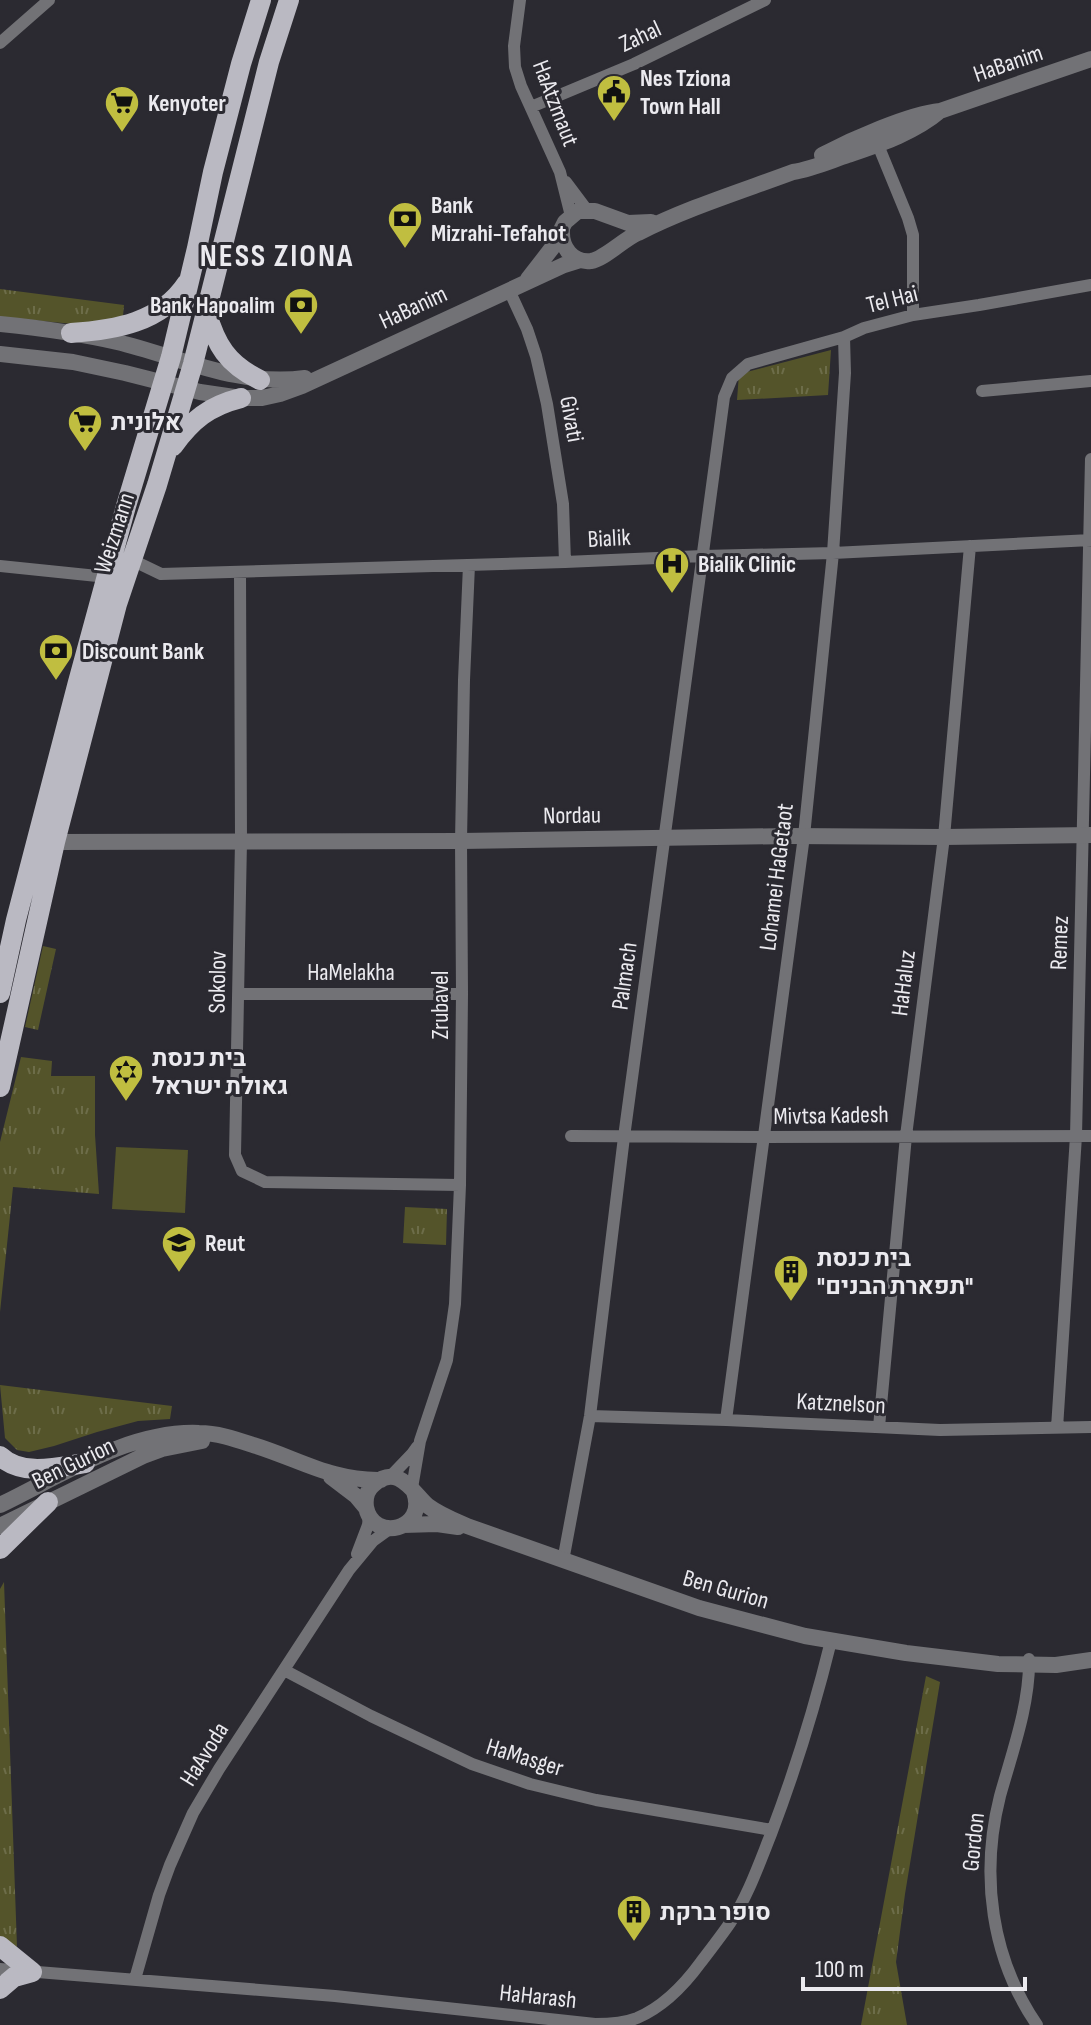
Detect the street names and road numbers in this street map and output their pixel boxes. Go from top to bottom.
street label: Zahal [615,14,666,59]
street label: HaBanim [970,38,1047,89]
street label: HaAtzmaut [526,56,585,150]
street label: HaBanim [375,279,452,336]
street label: Tel Hai [863,279,921,320]
street label: Givati [553,394,590,444]
street label: Weizmann [88,489,141,577]
street label: Bialik [587,523,631,554]
street label: Nordau [543,800,601,831]
street label: Lohamei HaGetaot [753,802,800,952]
street label: Remez [1044,915,1075,971]
street label: Palmach [605,940,644,1012]
street label: HaHaluz [885,948,922,1018]
street label: Sokolov [202,951,233,1014]
street label: HaMelakha [307,958,395,987]
street label: Zrubavel [426,971,455,1039]
street label: Mivtsa Kadesh [773,1100,889,1131]
street label: Katznelson [796,1387,886,1420]
street label: Ben Gurion [27,1431,119,1496]
street label: Ben Gurion [680,1563,772,1616]
street label: HaAvoda [174,1717,235,1792]
street label: HaMasger [483,1732,567,1783]
street label: Gordon [956,1811,991,1873]
street label: HaHarash [498,1978,578,2015]

